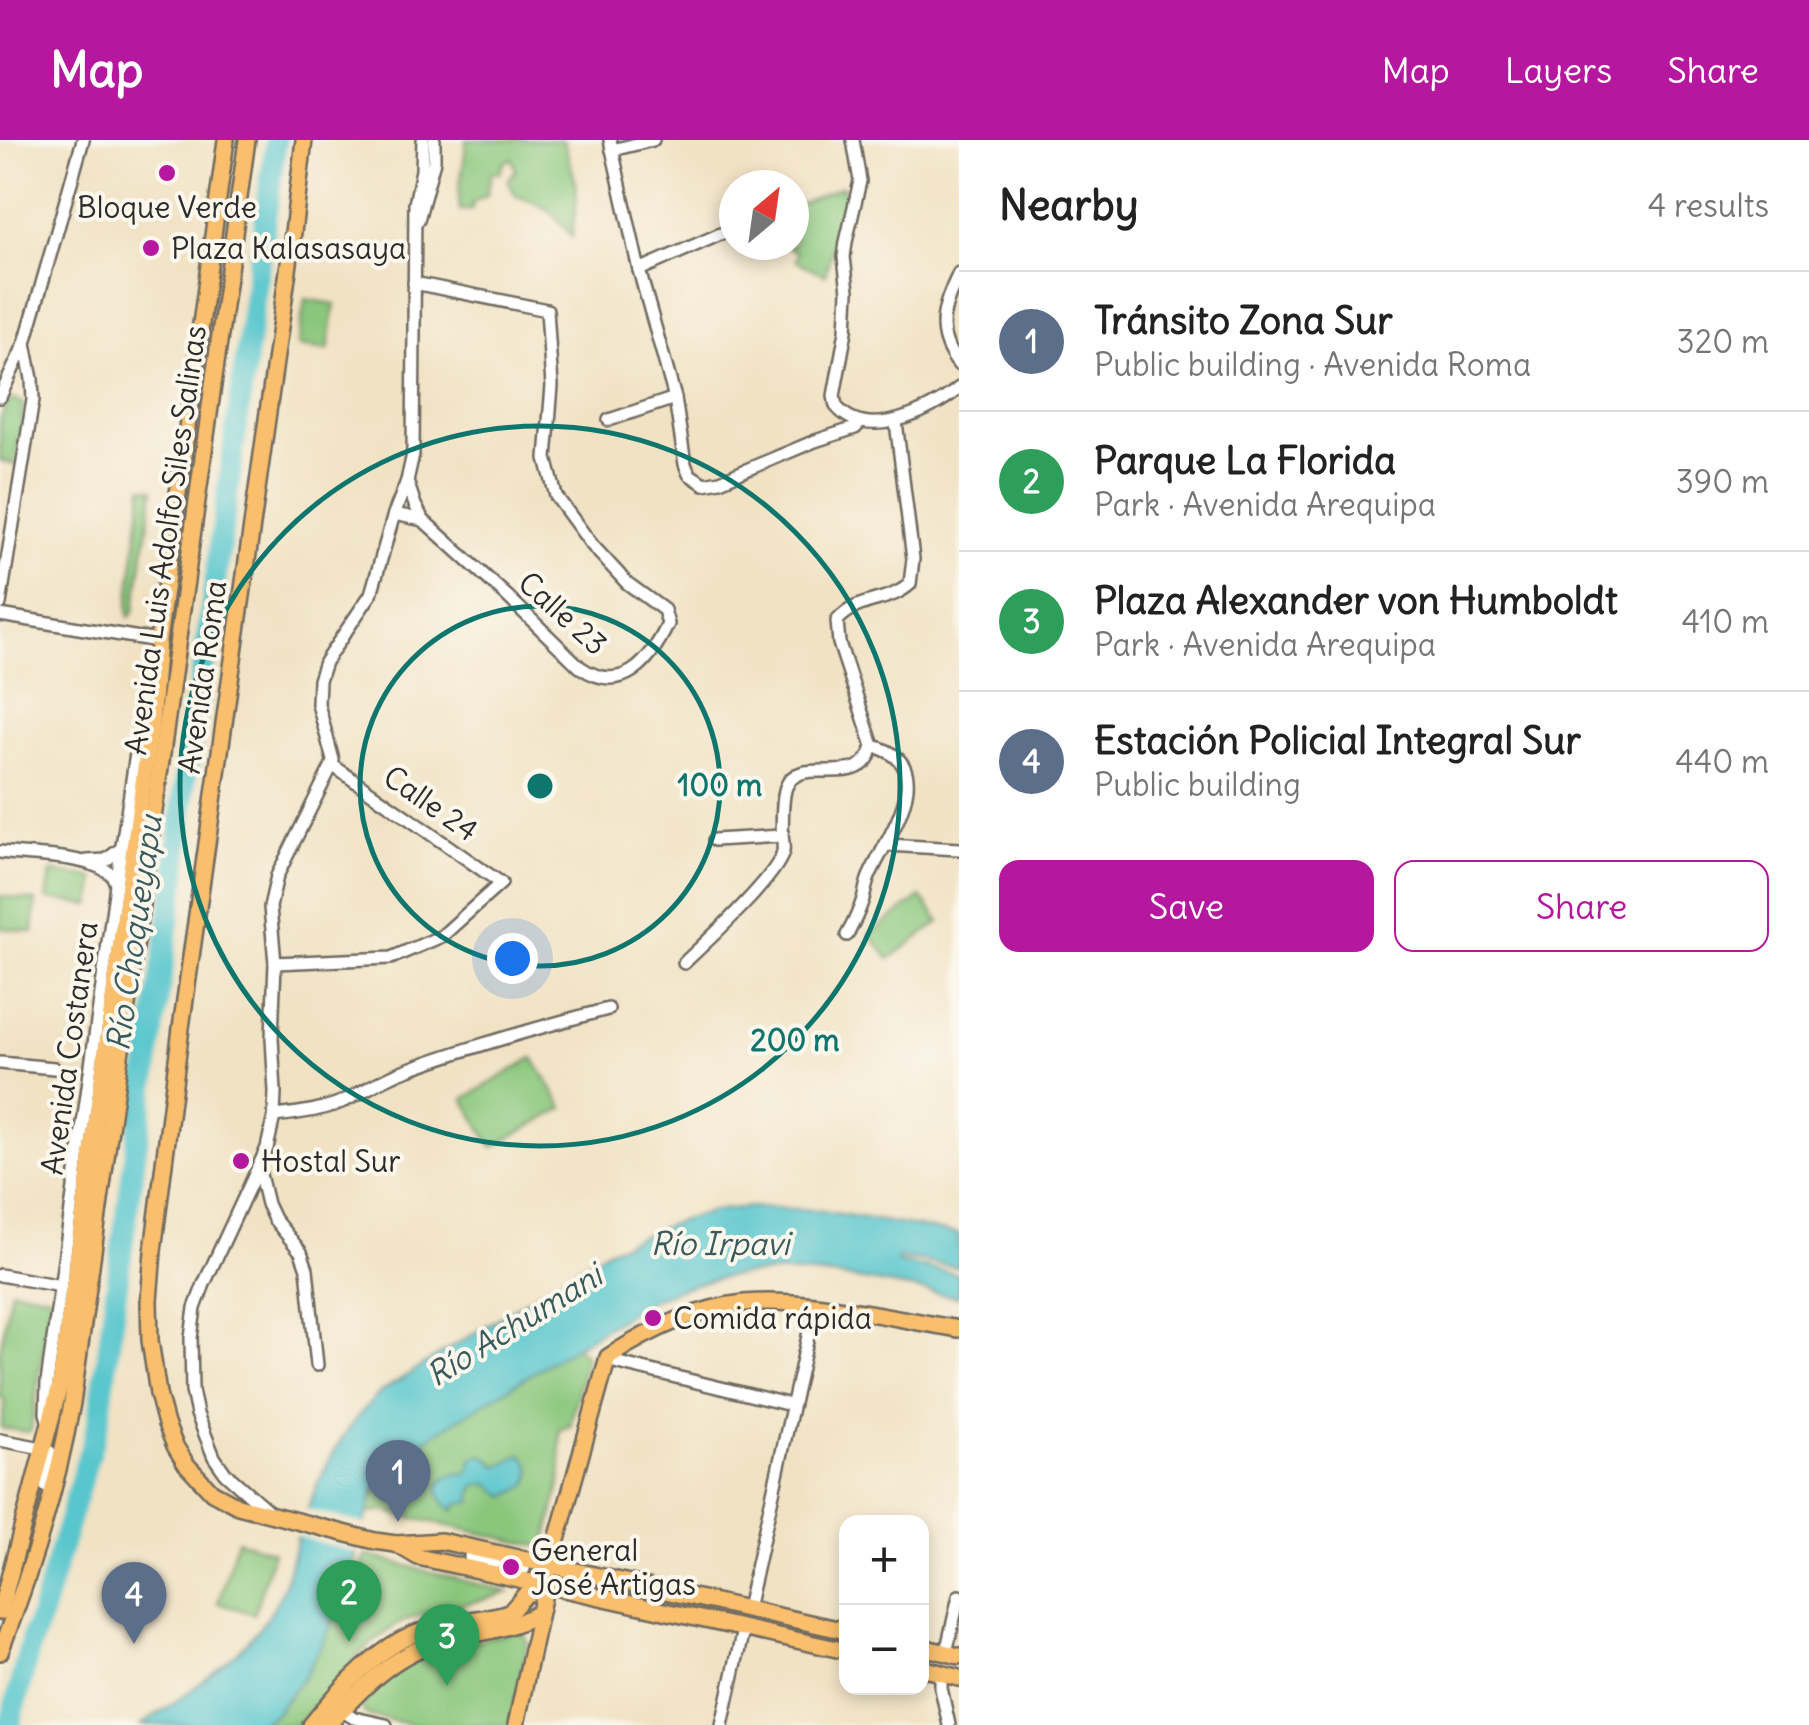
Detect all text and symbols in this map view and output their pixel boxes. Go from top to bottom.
text: Map [50,40,143,100]
text: Map [1382,48,1450,92]
text: Layers [1505,48,1612,92]
text: Share [1667,48,1759,92]
marker: Bloque Verde [156,162,178,184]
north arrow [719,170,809,260]
text: Nearby [999,179,1138,231]
text: 4 results [1648,185,1769,226]
place label: Bloque Verde [77,188,257,226]
place label: Plaza Kalasasaya [171,229,406,267]
marker: Plaza Kalasasaya [140,237,162,259]
text: Tránsito Zona Sur [1094,297,1393,344]
text: 1 [1025,321,1038,362]
text: 320 m [1677,321,1769,362]
street label: Avenida Luis Adolfo Siles Salinas [116,323,214,757]
text: Public building · Avenida Roma [1094,344,1531,385]
text: Parque La Florida [1094,437,1396,484]
text: 2 [1023,461,1040,502]
text: 390 m [1676,461,1769,502]
text: Park · Avenida Arequipa [1094,484,1436,525]
street label: Calle 23 [511,563,615,663]
text: Plaza Alexander von Humboldt [1094,577,1618,624]
street label: Avenida Roma [170,578,234,776]
text: 3 [1022,601,1041,642]
text: 410 m [1681,601,1769,642]
text: Park · Avenida Arequipa [1094,624,1436,665]
text: Estación Policial Integral Sur [1094,717,1581,764]
text: 4 [1022,741,1041,782]
text: 440 m [1675,741,1769,782]
street label: Calle 24 [376,757,486,849]
text: Public building [1094,764,1301,805]
text: 100 m [678,766,762,804]
centre of rings [522,768,558,804]
water label: Río Choqueyapu [97,810,171,1053]
button: Save [999,860,1374,952]
button: Share [1394,860,1769,952]
street label: Avenida Costanera [32,919,106,1177]
your location [487,933,538,984]
text: 200 m [750,1021,840,1059]
place label: Hostal Sur [261,1142,401,1180]
marker: Hostal Sur [230,1150,252,1172]
water label: Río Irpavi [650,1223,793,1264]
water label: Río Achumani [419,1253,612,1395]
place label: Comida rápida [673,1299,872,1337]
marker: Comida rápida [642,1307,664,1329]
pin: 1 [366,1440,430,1522]
map controls [839,1515,929,1695]
button: + [839,1515,929,1605]
place label: General José Artigas [531,1531,696,1603]
marker: General José Artigas [500,1556,522,1578]
pin: 2 [316,1560,382,1642]
pin: 4 [102,1562,166,1644]
pin: 3 [414,1604,480,1686]
button: − [839,1605,929,1695]

